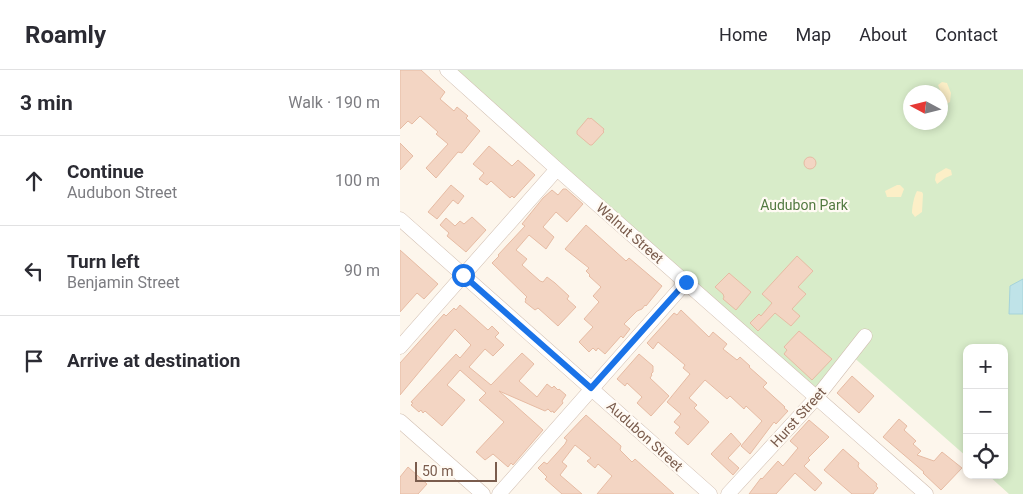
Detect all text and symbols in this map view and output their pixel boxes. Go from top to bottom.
text: Roamly [25,21,106,49]
text: Home [719,24,768,45]
text: Map [796,24,831,45]
text: About [859,24,907,45]
text: Contact [935,24,998,45]
north arrow [903,85,948,130]
text: 3 min [20,91,73,115]
text: Walk · 190 m [288,93,380,112]
text: Continue [67,160,144,183]
icon: ahead [20,167,48,195]
text: 100 m [335,171,380,190]
text: Audubon Street [67,183,177,202]
park label: Audubon Park [760,197,849,213]
street label: Walnut Street [593,200,667,267]
text: Turn left [67,250,140,273]
icon: left [20,257,48,285]
text: 90 m [344,261,380,280]
route start [452,264,475,287]
route end [675,271,698,294]
text: Benjamin Street [67,273,180,292]
map controls [963,344,1008,479]
button: + [963,344,1008,389]
icon: arrive [20,347,48,375]
text: Arrive at destination [67,349,240,372]
street label: Hurst Street [767,384,829,450]
button: − [963,389,1008,434]
street label: Audubon Street [604,398,686,474]
button: locate [963,434,1008,479]
scale bar [415,459,498,482]
text: 50 m [422,463,454,479]

